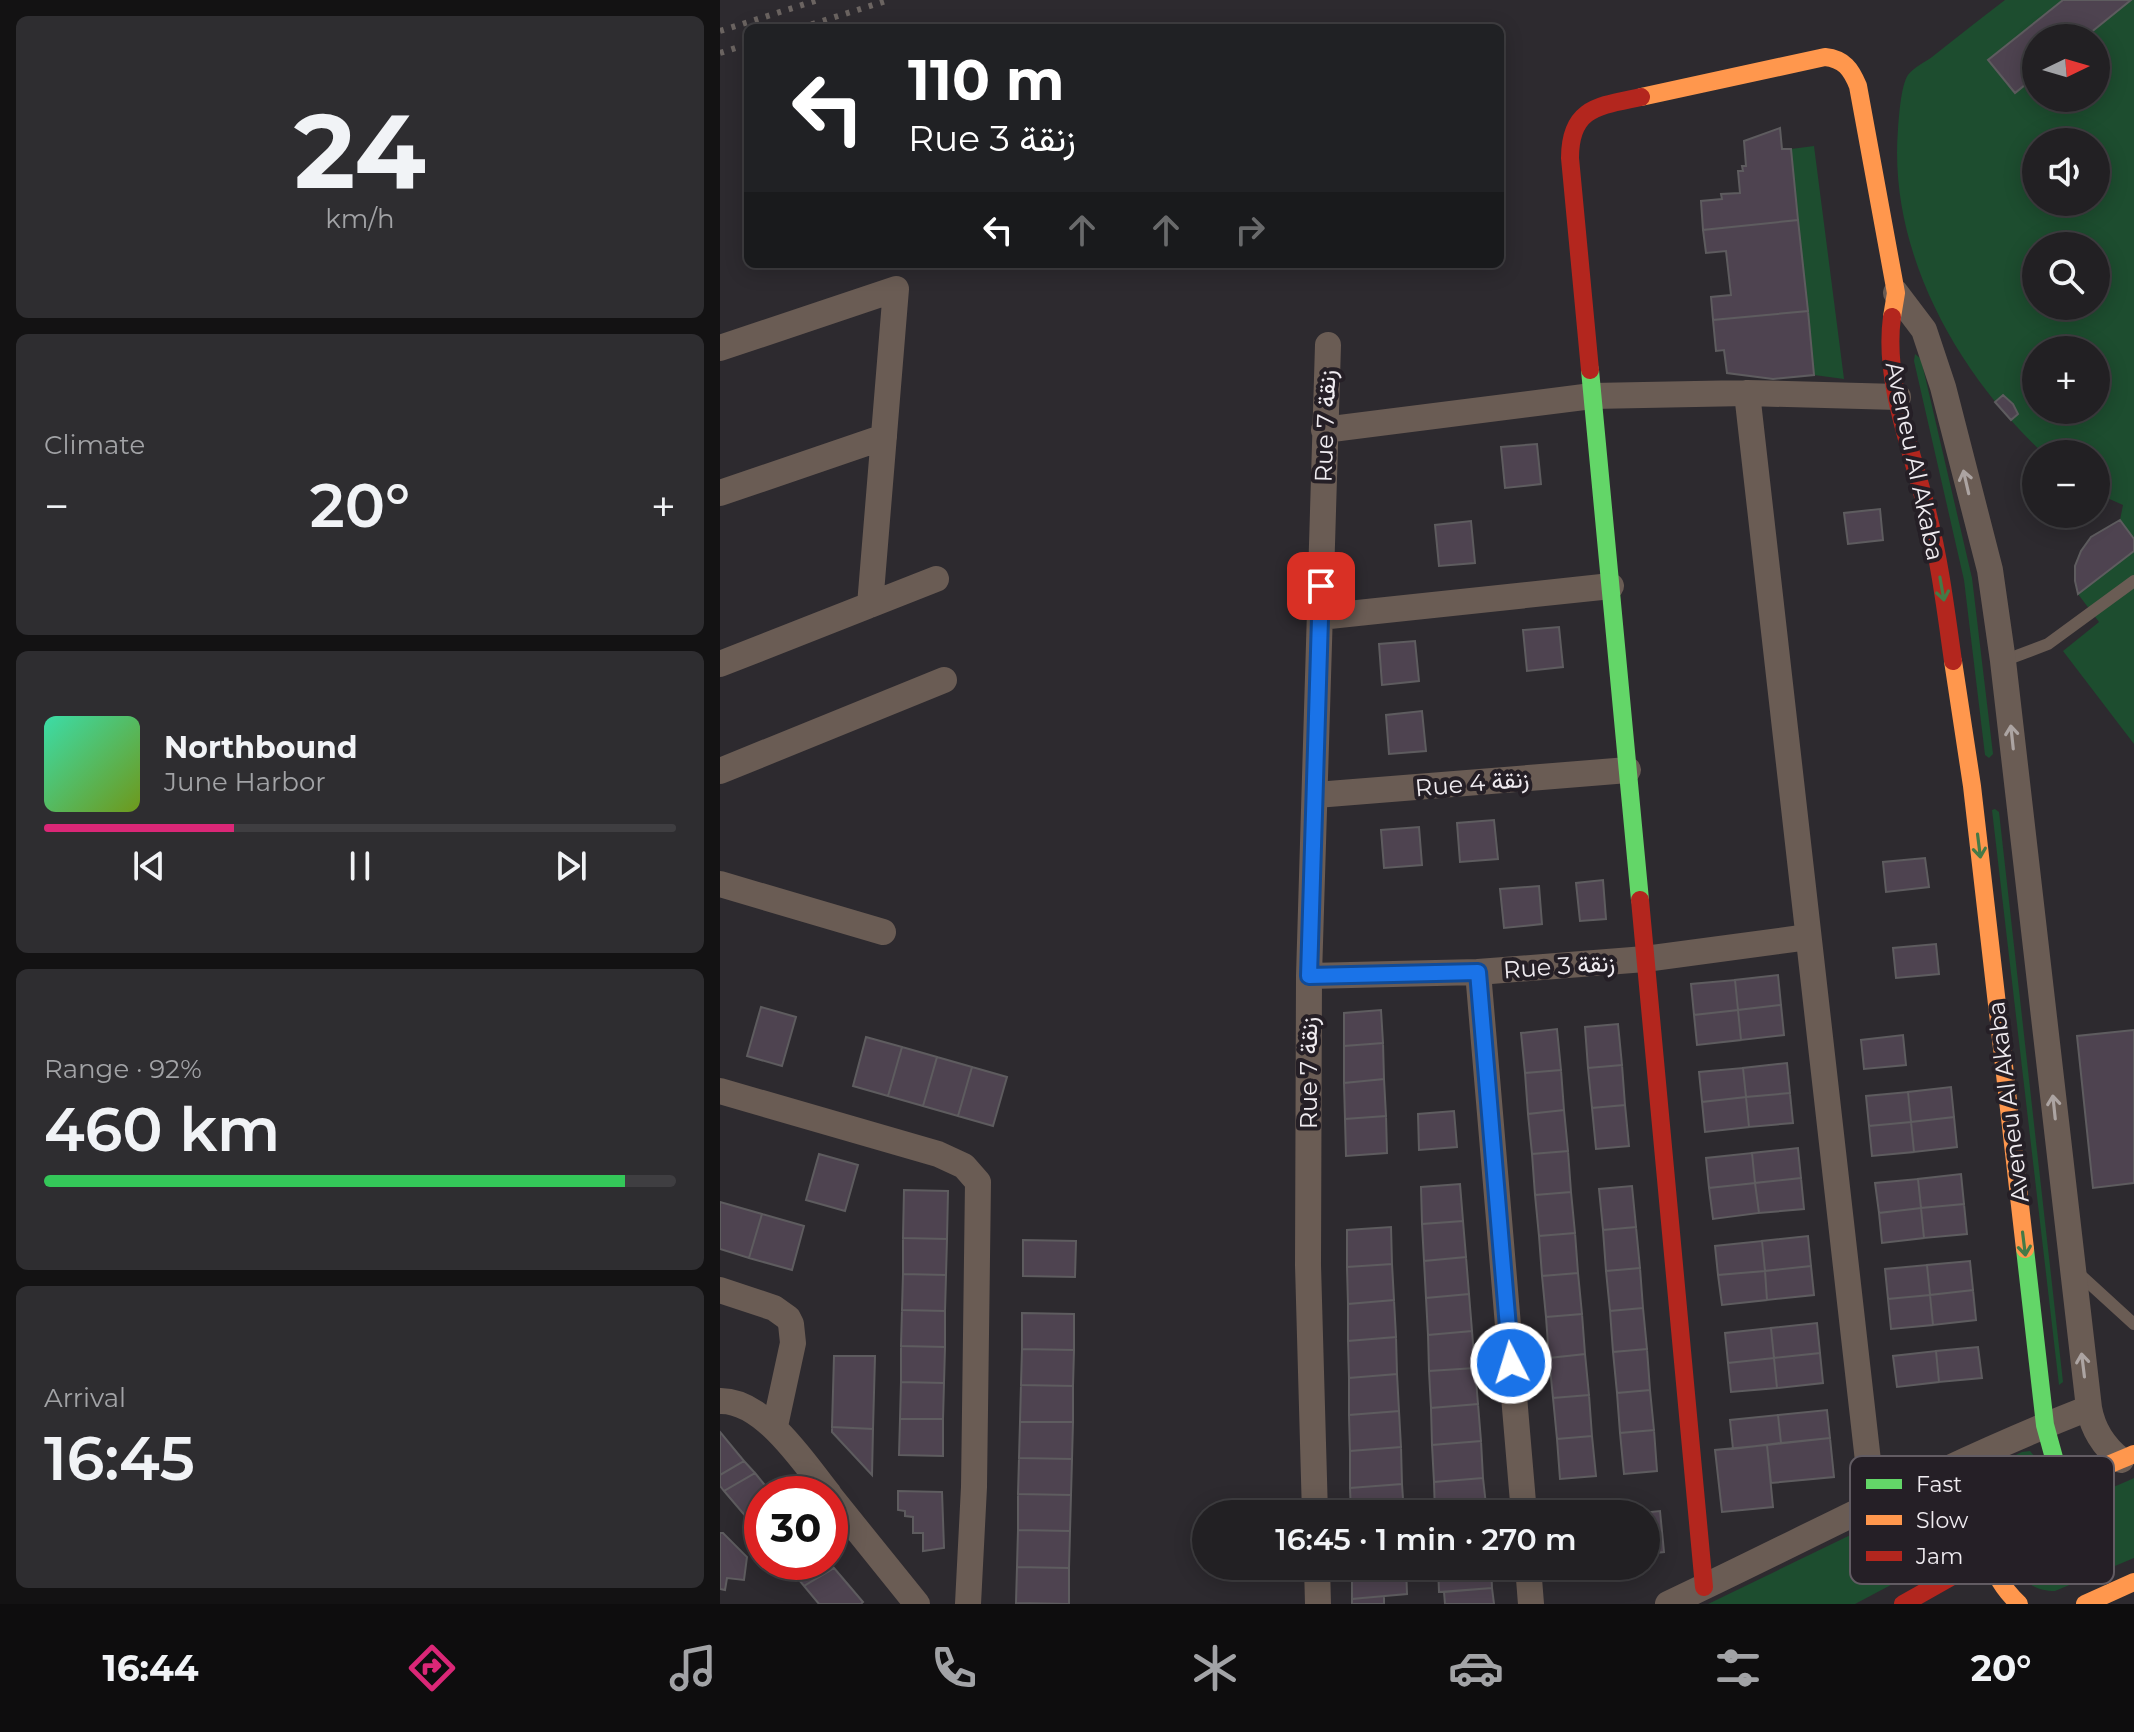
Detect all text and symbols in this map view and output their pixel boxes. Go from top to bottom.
north arrow [2022,24,2110,112]
map controls [2022,24,2110,528]
text: 110 m [908,46,1065,114]
icon: left [776,56,880,160]
text: 24 [294,87,426,214]
text: Rue 3 زنقة [908,116,1076,160]
button: sound [2022,128,2110,216]
text: km/h [325,203,395,235]
icon: left [976,208,1020,252]
icon: ahead [1060,208,1104,252]
icon: ahead [1144,208,1188,252]
icon: right [1228,208,1272,252]
button: search [2022,232,2110,320]
button: + [2022,336,2110,424]
street label: Aveneu Al Akaba [1880,359,1950,563]
street label: Rue 7 زنقة [1309,369,1342,483]
text: Climate [44,429,145,461]
button: − [2022,440,2110,528]
text: 20° [310,469,410,542]
one-way arrow [1958,470,1973,495]
text: − [44,479,69,533]
text: + [651,479,676,533]
pin [1287,552,1355,620]
icon: arrive [1299,564,1343,608]
one-way arrow [1936,576,1951,601]
one-way arrow [2004,724,2019,751]
text: Northbound [164,729,358,766]
street label: Rue 4 زنقة [1414,764,1530,803]
text: June Harbor [164,766,326,798]
one-way arrow [1971,832,1986,859]
icon: previous [127,844,171,888]
icon: pause [338,844,382,888]
icon: next [549,844,593,888]
street label: Rue 3 زنقة [1502,948,1616,985]
street label: Aveneu Al Akaba [1981,1000,2035,1204]
street label: Rue 7 زنقة [1294,1017,1324,1129]
text: Range · 92% [44,1053,202,1085]
text: 460 km [44,1093,280,1166]
one-way arrow [2046,1094,2061,1121]
one-way arrow [2017,1230,2032,1256]
position arrow [1469,1321,1553,1405]
one-way arrow [2076,1352,2091,1379]
text: Arrival [44,1382,126,1414]
text: 16:45 [44,1422,195,1495]
legend [1850,1456,2114,1584]
text: Fast [1916,1471,1962,1498]
speed limit sign: 30 [744,1476,848,1580]
text: Slow [1916,1507,1969,1534]
text: 16:45 · 1 min · 270 m [1275,1521,1577,1558]
text: Jam [1915,1543,1963,1570]
icon: directions [404,1640,460,1696]
icon: music [665,1640,721,1696]
icon: phone [926,1640,982,1696]
icon: climate [1187,1640,1243,1696]
icon: car [1448,1640,1504,1696]
icon: filters [1710,1640,1766,1696]
text: 16:44 [103,1646,199,1690]
text: 20° [1971,1646,2031,1690]

